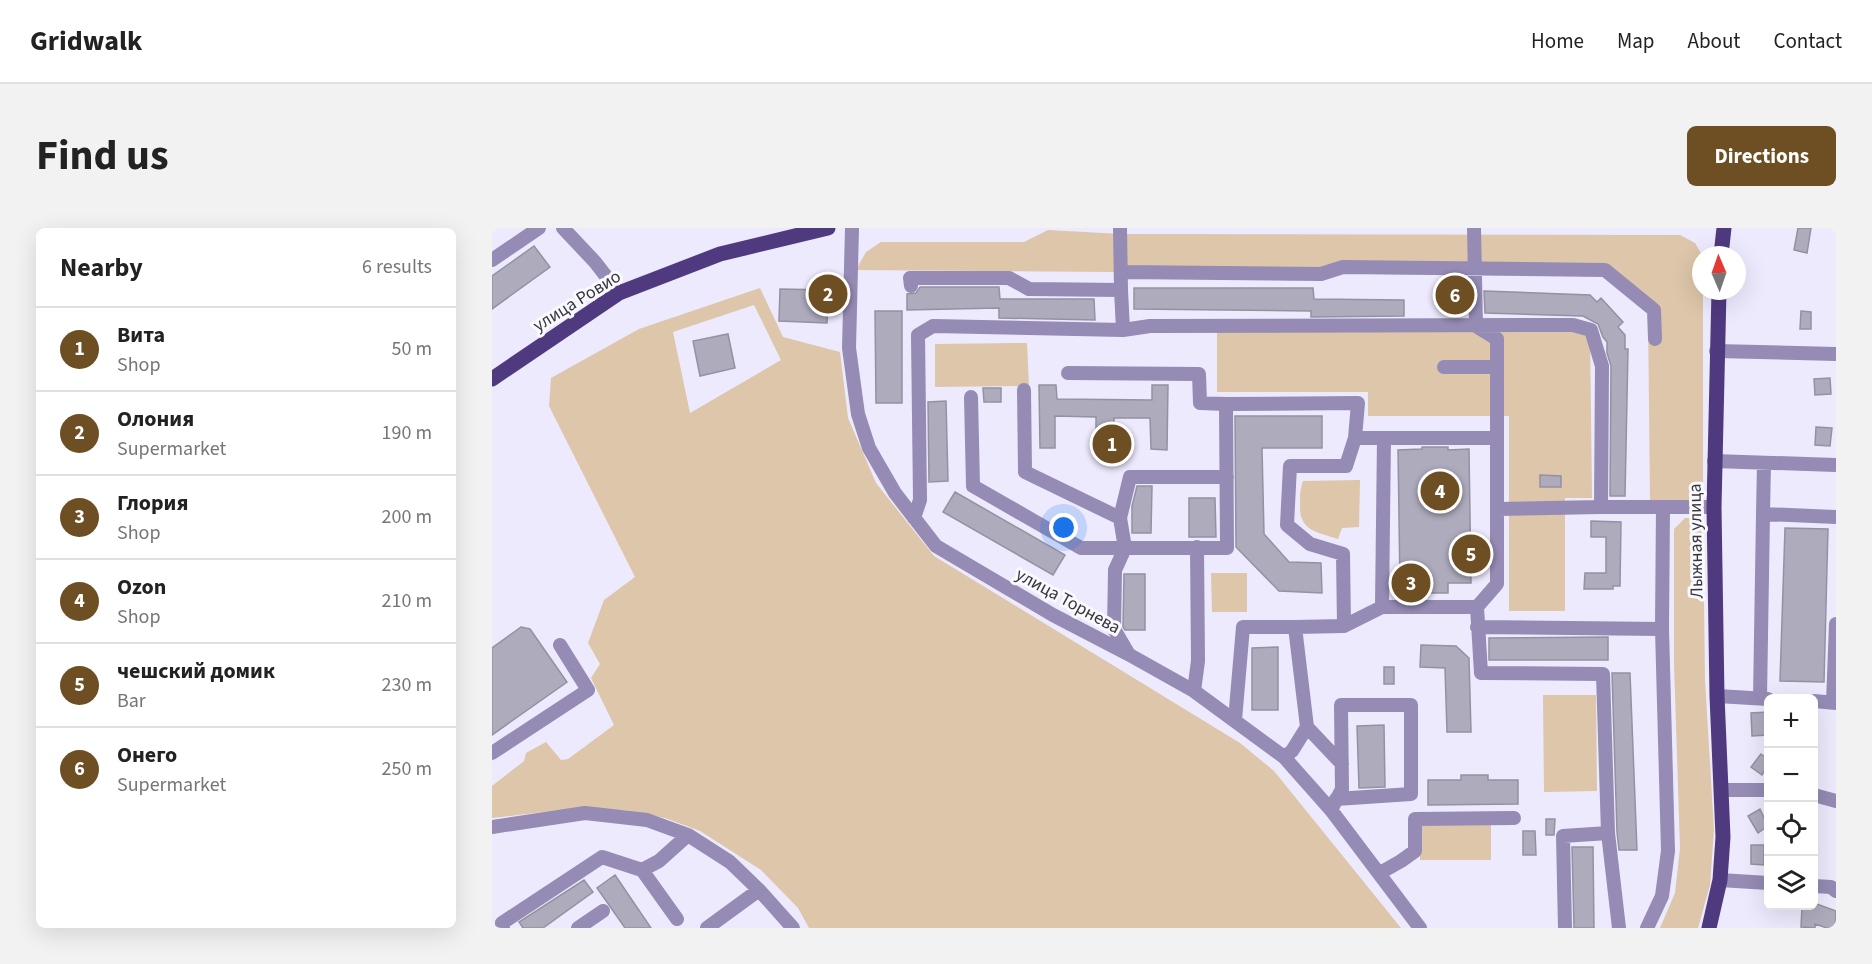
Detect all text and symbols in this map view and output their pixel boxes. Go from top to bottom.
text: Gridwalk [30,21,142,61]
text: Home [1531,26,1584,56]
text: Map [1617,26,1655,56]
text: About [1688,26,1740,56]
text: Contact [1773,26,1842,56]
text: Find us [36,126,169,186]
button: Directions [1687,126,1836,186]
north arrow [1692,246,1746,300]
text: Nearby [60,249,143,286]
text: 6 results [362,253,432,281]
street label: улица Ровио [528,264,626,338]
pin: 2 [808,272,848,316]
pin: 6 [1436,272,1474,318]
text: Вита [117,319,165,351]
text: 1 [74,335,85,363]
text: 50 m [392,335,432,363]
text: Shop [117,351,161,379]
text: Олония [117,403,194,435]
text: 2 [74,419,85,447]
text: 190 m [382,419,432,447]
pin: 1 [1092,422,1132,466]
text: Supermarket [117,435,226,463]
pin: 4 [1420,468,1460,514]
street label: Лыжная улица [1682,483,1710,599]
text: Глория [117,487,188,519]
text: 3 [74,503,85,531]
text: 200 m [382,503,432,531]
your location [1049,513,1078,542]
text: Shop [117,519,161,547]
pin: 5 [1452,532,1490,576]
pin: 3 [1392,560,1430,606]
street label: улица Торнева [1011,562,1125,640]
text: Ozon [117,571,166,603]
text: 4 [74,587,85,615]
text: 210 m [382,587,432,615]
text: Shop [117,603,161,631]
text: чешский домик [117,655,275,687]
text: 5 [74,671,85,699]
text: 230 m [382,671,432,699]
text: Bar [117,687,146,715]
map controls [1764,694,1818,910]
button: + [1764,694,1818,748]
text: Онего [117,739,177,771]
button: − [1764,748,1818,802]
text: 6 [74,755,85,783]
text: 250 m [382,755,432,783]
text: Supermarket [117,771,226,799]
button: locate [1764,802,1818,856]
button: layers [1764,856,1818,910]

